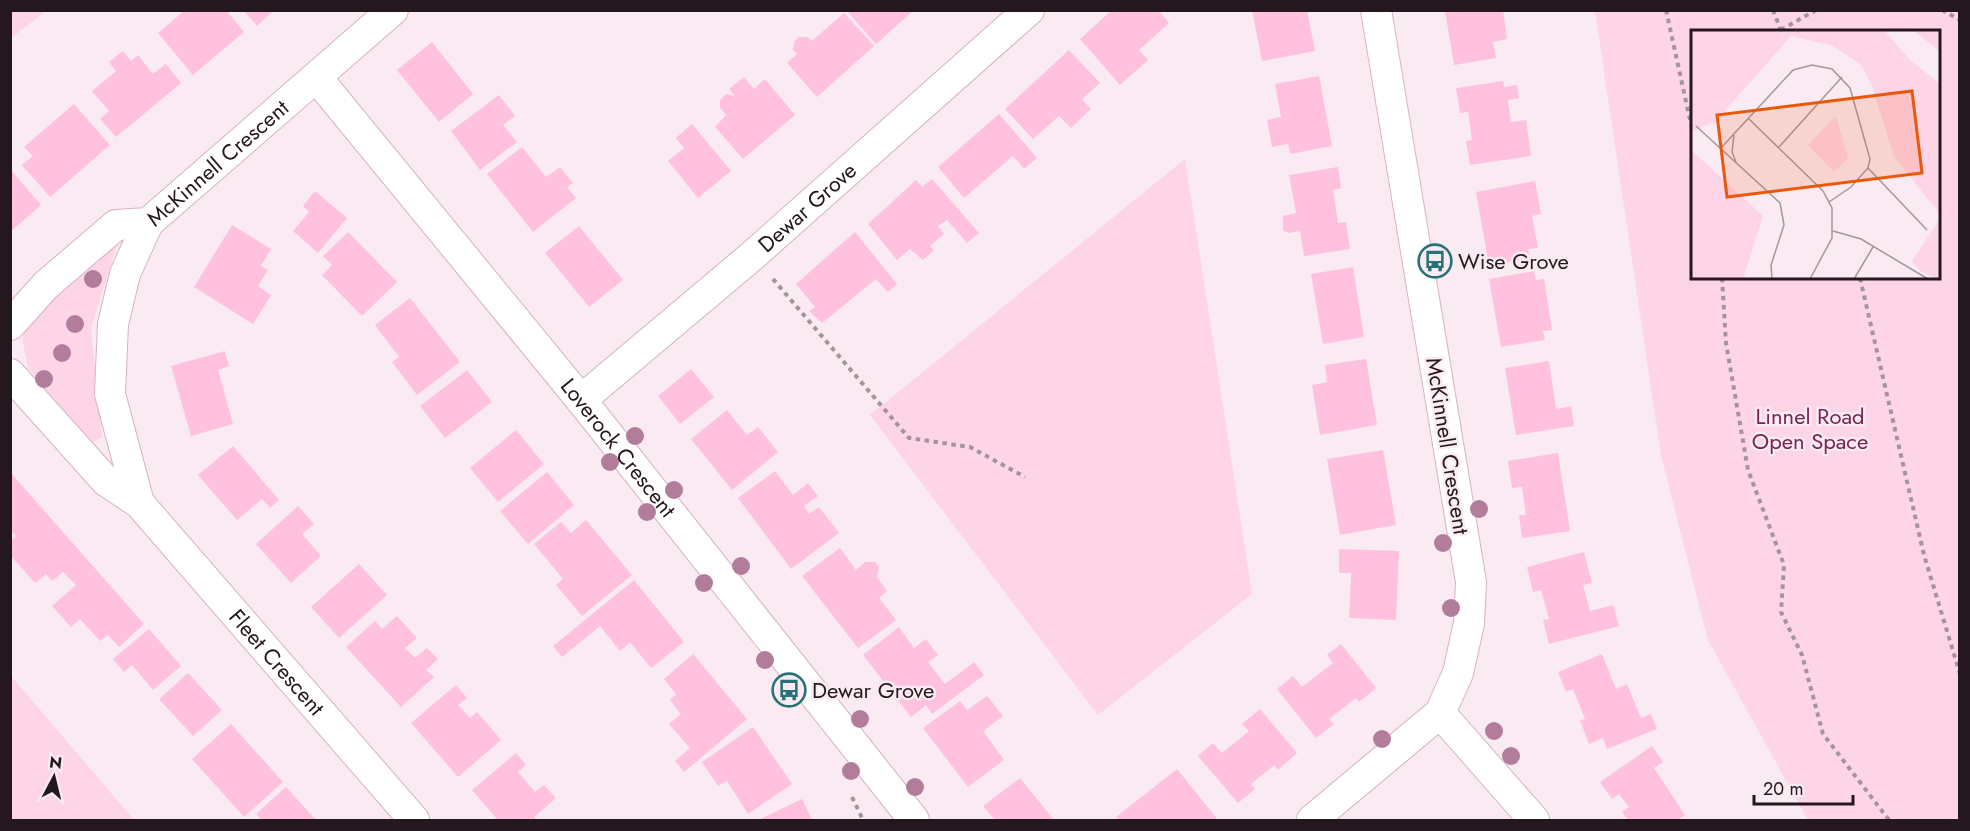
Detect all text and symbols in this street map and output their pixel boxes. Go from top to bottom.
inset map [1691,30,1940,279]
street label: McKinnell Crescent [139,91,296,233]
street label: Dewar Grove [751,155,863,260]
bus stop icon: Wise Grove [1417,243,1453,279]
place label: Wise Grove [1458,245,1569,277]
street label: McKinnell Crescent [1418,355,1478,538]
street label: Loverock Crescent [553,371,684,524]
park label: Linnel Road Open Space [1752,400,1868,457]
street label: Fleet Crescent [222,602,333,723]
bus stop icon: Dewar Grove [771,672,807,708]
place label: Dewar Grove [812,674,934,706]
north arrow [24,747,84,807]
text: N [48,750,63,775]
scale bar [1754,768,1853,806]
text: 20 m [1763,776,1803,802]

